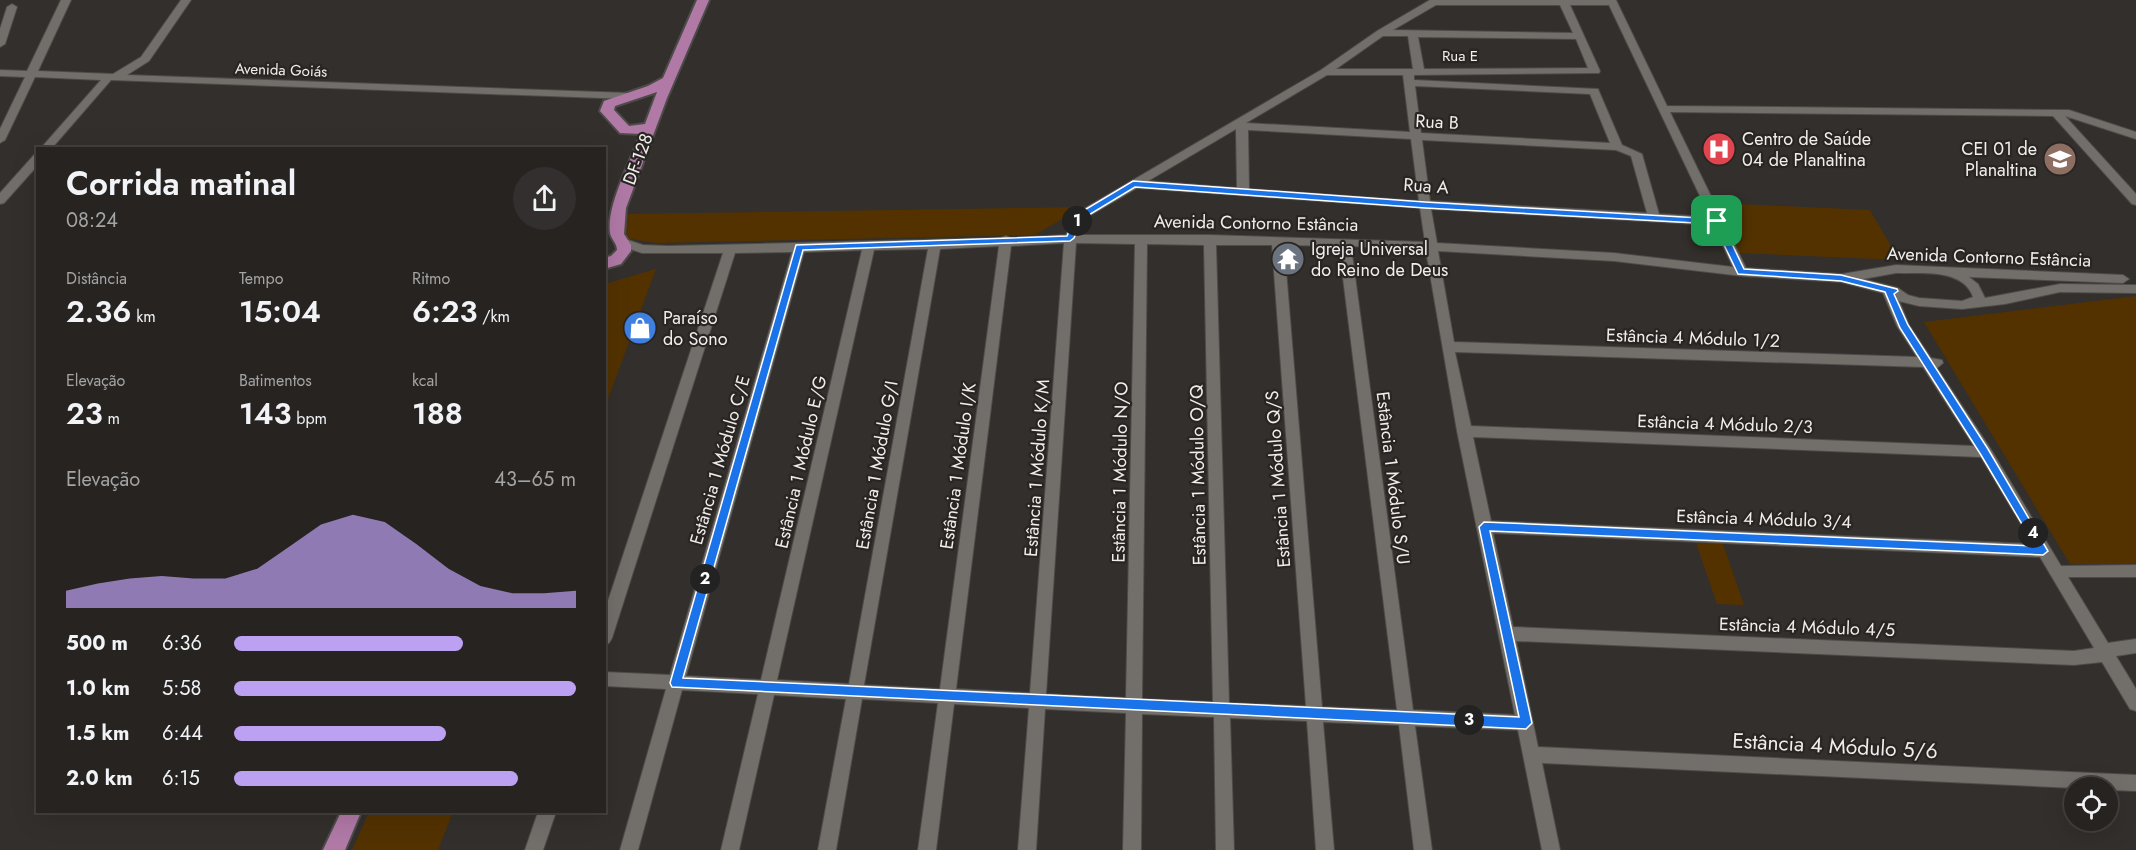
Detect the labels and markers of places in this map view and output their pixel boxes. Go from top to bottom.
place label: Centro de Saúde 04 de Planaltina [1742,126,1871,173]
hospital icon: Centro de Saúde 04 de Planaltina [1701,131,1737,167]
place label: CEI 01 de Planaltina [1961,136,2037,183]
school or university icon: CEI 01 de Planaltina [2042,141,2078,177]
pin [1691,195,1742,246]
pin: 1 [1062,206,1092,236]
place label: Igreja Universal do Reino de Deus [1311,236,1448,283]
temple icon: Igreja Universal do Reino de Deus [1270,241,1306,277]
place label: Paraíso do Sono [663,305,728,352]
shop icon: Paraíso do Sono [622,310,658,346]
pin: 4 [2018,518,2048,548]
pin: 2 [690,564,720,594]
pin: 3 [1454,705,1484,735]

